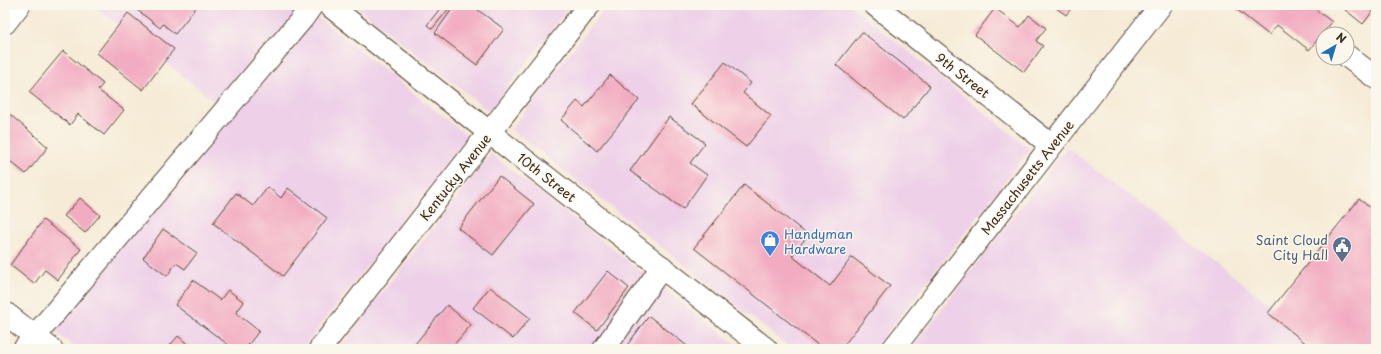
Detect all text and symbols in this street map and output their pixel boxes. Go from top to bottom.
north arrow [1315,26,1355,66]
text: N [1333,28,1350,47]
street label: 9th Street [932,48,994,102]
street label: Massachusetts Avenue [976,116,1078,238]
street label: Kentucky Avenue [415,130,495,224]
street label: 10th Street [514,148,580,206]
place label: Handyman Hardware [784,224,853,258]
shop icon: Handyman Hardware [759,229,781,257]
place label: Saint Cloud City Hall [1256,230,1328,264]
public building icon: Saint Cloud City Hall [1331,235,1353,263]

